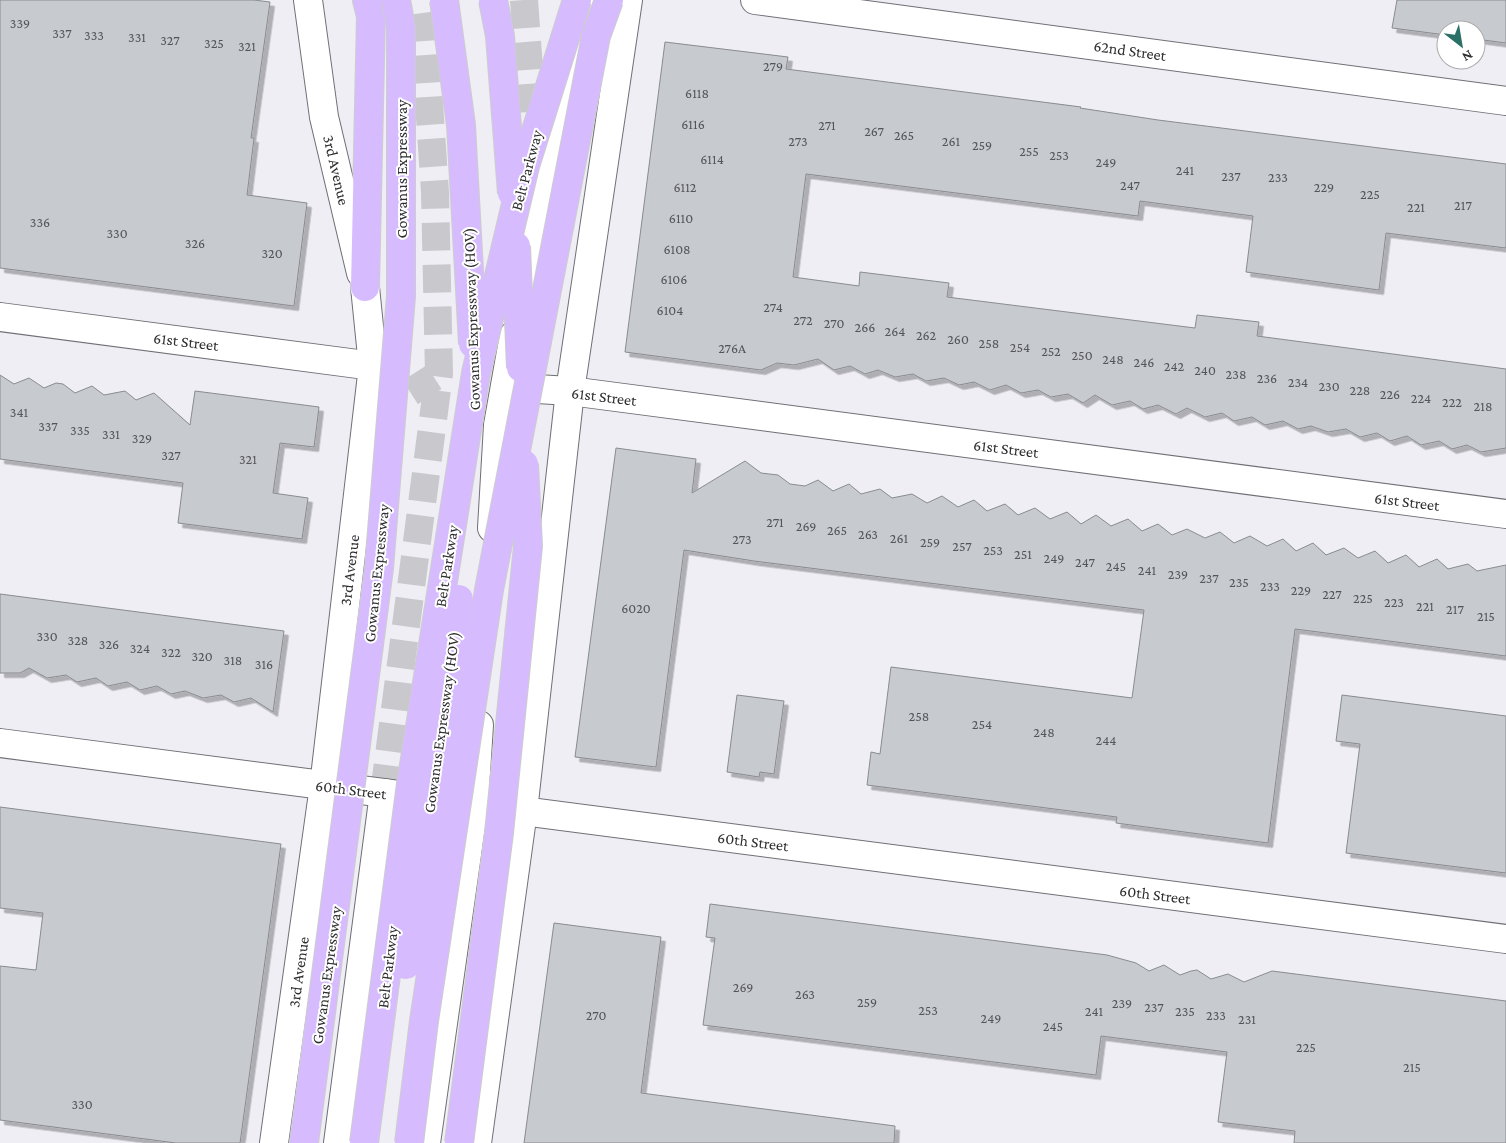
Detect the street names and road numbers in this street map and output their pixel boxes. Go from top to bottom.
street label: 62nd Street [1093,37,1168,64]
street label: Gowanus Expressway [393,99,411,239]
street label: Belt Parkway [508,127,547,213]
street label: 3rd Avenue [320,133,353,207]
street label: Gowanus Expressway (HOV) [460,227,484,411]
street label: 61st Street [152,329,220,354]
street label: 61st Street [570,384,638,409]
street label: 61st Street [972,436,1040,461]
street label: 61st Street [1373,489,1441,514]
street label: Gowanus Expressway [361,502,393,643]
street label: Belt Parkway [432,523,462,608]
street label: 3rd Avenue [337,534,362,607]
street label: Gowanus Expressway (HOV) [420,630,464,814]
street label: 60th Street [314,777,388,802]
street label: 60th Street [716,829,790,854]
street label: 60th Street [1118,882,1192,907]
street label: Gowanus Expressway [308,904,346,1045]
street label: Belt Parkway [374,924,402,1009]
street label: 3rd Avenue [285,935,312,1009]

